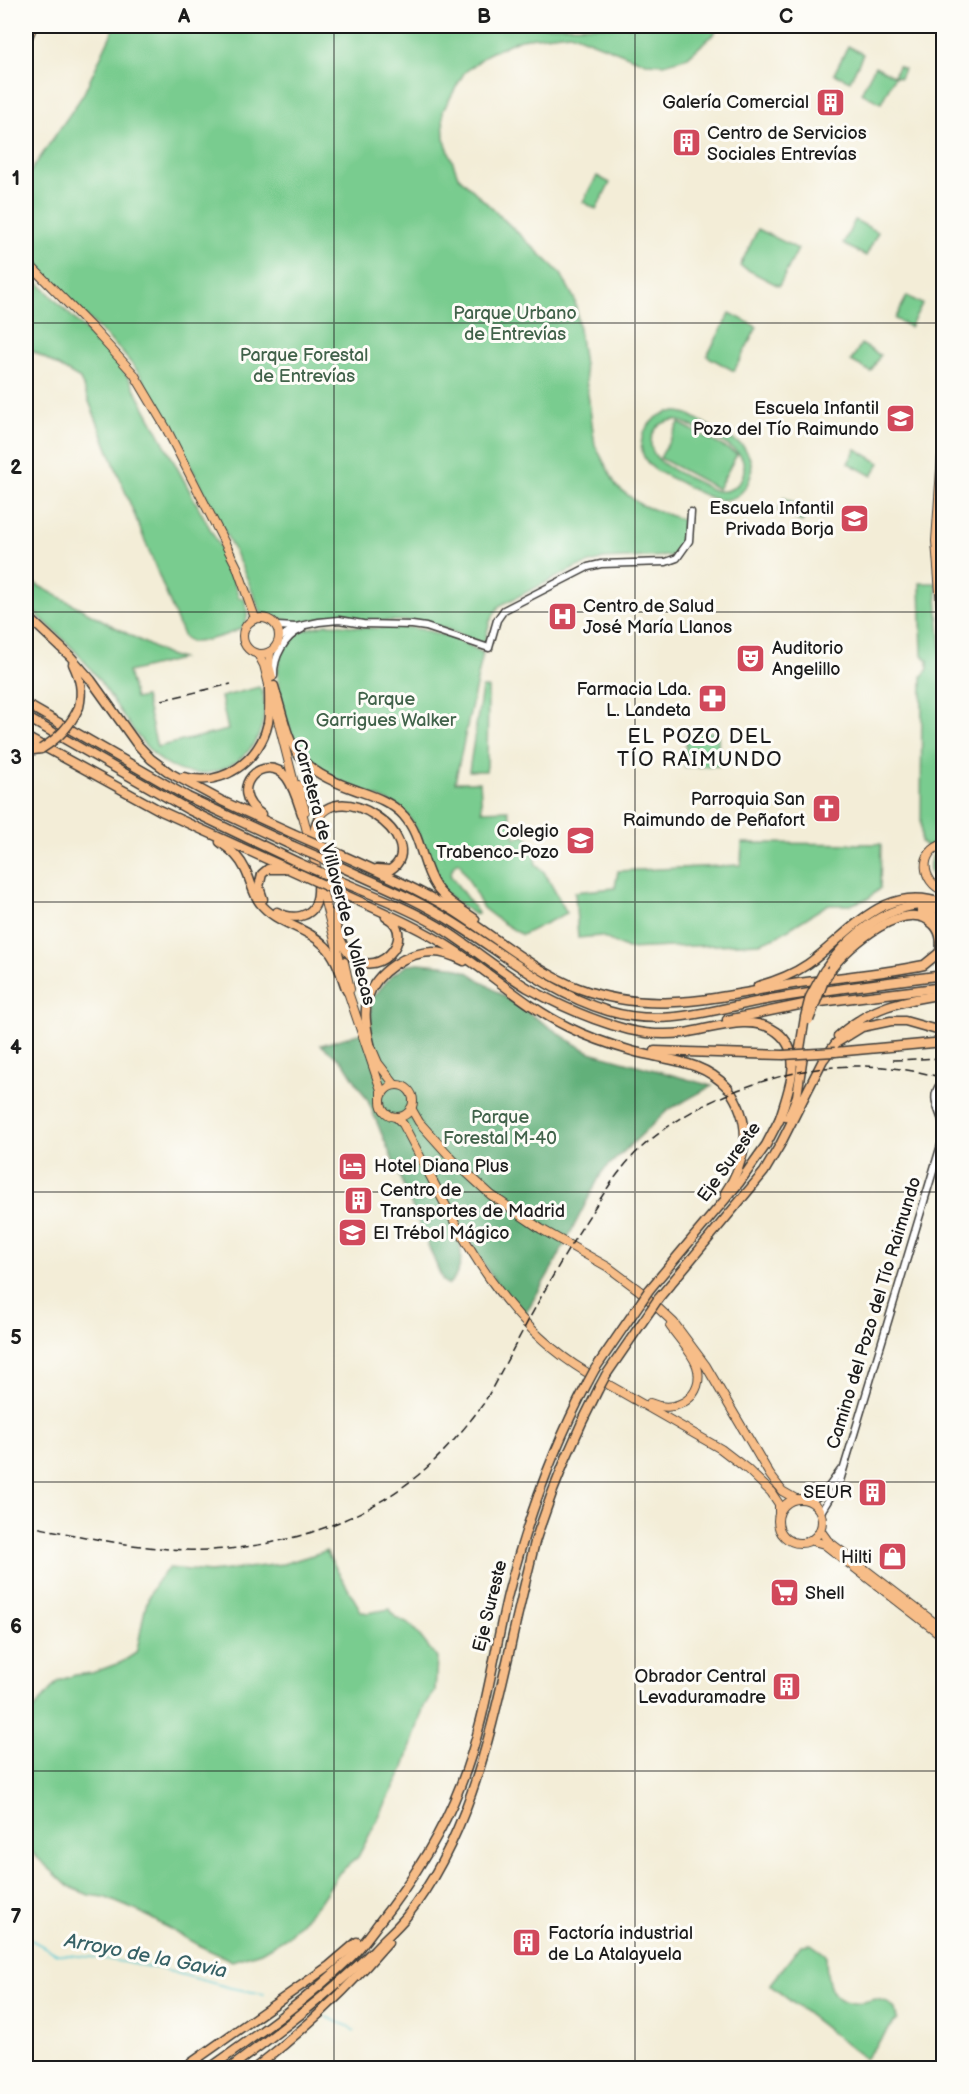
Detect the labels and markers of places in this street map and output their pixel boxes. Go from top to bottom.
building icon: Galería Comercial [814,86,846,118]
place label: Galería Comercial [662,92,809,113]
place label: Centro de Servicios Sociales Entrevías [707,123,867,165]
building icon: Centro de Servicios Sociales Entrevías [670,127,702,159]
place label: Escuela Infantil Pozo del Tío Raimundo [693,398,879,440]
school or university icon: Escuela Infantil Pozo del Tío Raimundo [884,402,916,434]
place label: Escuela Infantil Privada Borja [709,498,834,540]
school or university icon: Escuela Infantil Privada Borja [839,502,871,534]
place label: Centro de Salud José María Llanos [583,596,732,638]
hospital icon: Centro de Salud José María Llanos [546,600,578,632]
place label: Auditorio Angelillo [772,638,844,680]
theatre icon: Auditorio Angelillo [735,642,767,674]
place label: Farmacia Lda. L. Landeta [576,679,691,721]
pharmacy icon: Farmacia Lda. L. Landeta [696,683,728,715]
place label: Parroquia San Raimundo de Peñafort [623,789,805,831]
church icon: Parroquia San Raimundo de Peñafort [810,793,842,825]
place label: Colegio Trabenco-Pozo [436,821,559,863]
school or university icon: Colegio Trabenco-Pozo [564,825,596,857]
hotel icon: Hotel Diana Plus [337,1150,369,1182]
place label: Hotel Diana Plus [374,1156,509,1177]
place label: Centro de Transportes de Madrid [380,1180,565,1222]
building icon: Centro de Transportes de Madrid [343,1184,375,1216]
school or university icon: El Trébol Mágico [336,1217,368,1249]
place label: El Trébol Mágico [373,1223,509,1244]
building icon: SEUR [857,1476,889,1508]
place label: SEUR [803,1482,852,1503]
shop icon: Hilti [877,1541,909,1573]
place label: Hilti [841,1547,872,1568]
supermarket icon: Shell [768,1577,800,1609]
place label: Shell [805,1583,845,1604]
place label: Obrador Central Levaduramadre [634,1666,766,1708]
building icon: Obrador Central Levaduramadre [771,1670,803,1702]
place label: Factoría industrial de La Atalayuela [548,1923,693,1965]
building icon: Factoría industrial de La Atalayuela [511,1927,543,1959]

